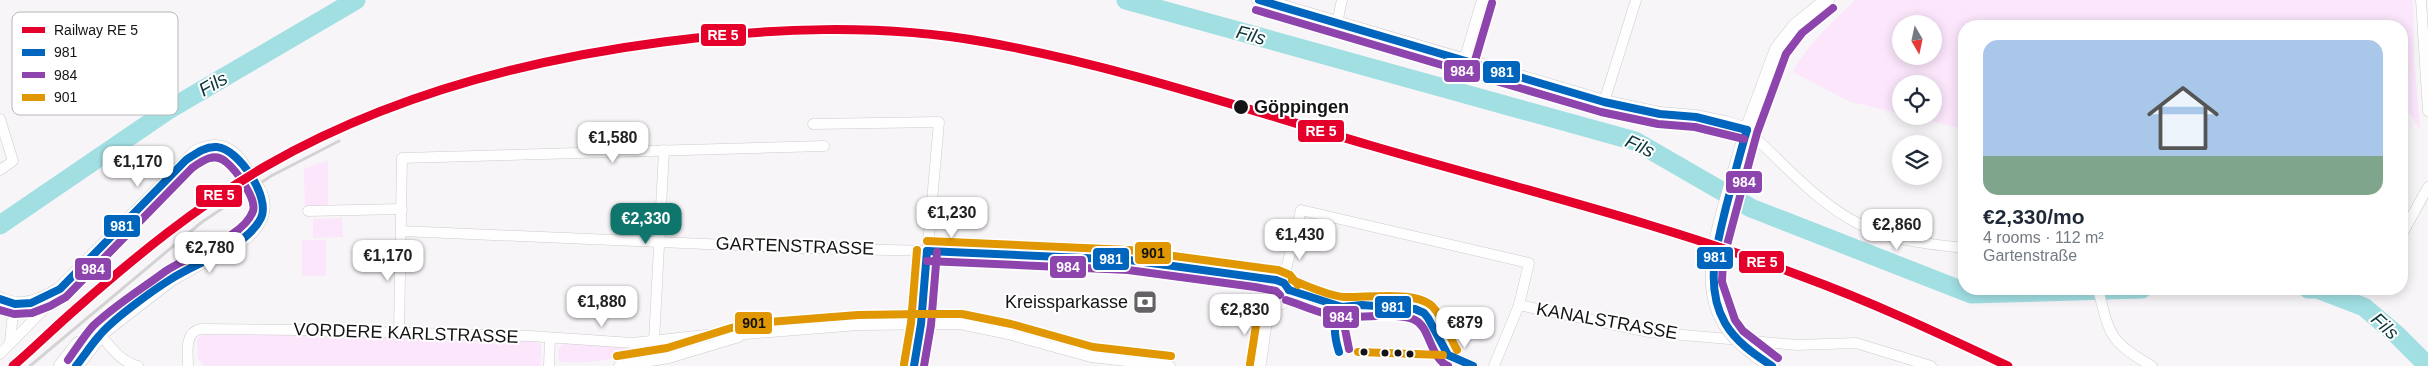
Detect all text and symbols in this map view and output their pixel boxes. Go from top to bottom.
legend [12,12,178,115]
north arrow [1892,15,1942,65]
map controls [1892,15,1942,185]
water label: Fils [1234,21,1268,49]
text: Railway RE 5 [54,22,138,38]
line badge: RE 5 [700,23,747,47]
text: RE 5 [707,27,739,43]
text: 981 [54,44,78,60]
line badge: 984 [1443,59,1481,83]
line badge: 981 [1482,60,1521,84]
text: 984 [1450,63,1474,79]
text: 981 [1490,64,1514,80]
text: 984 [54,67,78,83]
water label: Fils [195,67,231,100]
icon: home [2138,73,2228,163]
button: locate [1892,75,1942,125]
text: 901 [54,89,78,105]
place label: Göppingen [1254,97,1349,117]
marker: Göppingen [1232,98,1250,116]
line badge: RE 5 [1297,119,1345,143]
pin: €1,580 [572,121,654,164]
text: RE 5 [1305,123,1337,139]
text: €1,580 [589,129,637,146]
water label: Fils [1622,130,1658,162]
button: layers [1892,135,1942,185]
pin: €1,170 [97,146,179,188]
text: €1,170 [114,153,162,170]
line badge: 984 [1725,170,1763,194]
text: 984 [1732,174,1756,190]
line badge: RE 5 [195,184,243,208]
text: RE 5 [203,187,235,203]
pin: €1,230 [911,196,993,239]
pin: €2,330 [605,202,687,245]
text: €1,230 [928,204,976,221]
text: €2,330/mo [1983,205,2085,228]
pin: €2,860 [1856,208,1938,251]
text: €2,330 [622,210,670,227]
line badge: 981 [103,214,141,238]
text: €2,860 [1873,216,1921,233]
text: 981 [110,218,134,234]
pin: €1,430 [1259,218,1341,261]
text: €1,430 [1276,226,1324,243]
text: 4 rooms · 112 m² [1983,229,2104,246]
pin: €2,780 [169,232,251,274]
street label: GARTENSTRASSE [715,233,875,259]
text: €2,780 [186,239,234,256]
pin: €1,170 [347,240,429,282]
line badge: 901 [1134,241,1172,265]
text: 901 [1141,245,1165,261]
line badge: 981 [1696,246,1734,270]
text: €1,170 [364,247,412,264]
line badge: 981 [1092,247,1130,271]
text: Gartenstraße [1983,247,2077,264]
text: 981 [1703,249,1727,265]
line badge: RE 5 [1738,250,1785,274]
text: 981 [1099,251,1123,267]
text: RE 5 [1746,254,1778,270]
line badge: 984 [1049,255,1087,279]
line badge: 984 [74,257,112,281]
text: 984 [1056,259,1080,275]
text: 984 [81,261,105,277]
pin: €1,880 [561,286,643,328]
bank icon: Kreissparkasse [1132,289,1158,315]
place label: Kreissparkasse [1005,292,1128,312]
text: €1,880 [578,293,626,310]
pin: €2,830 [1204,294,1286,336]
line badge: 981 [1374,295,1412,319]
text: 981 [1381,299,1405,315]
street label: KANALSTRASSE [1535,299,1679,343]
text: €2,830 [1221,301,1269,318]
line badge: 984 [1322,305,1360,329]
pin: €879 [1435,306,1495,349]
water label: Fils [2367,308,2403,344]
text: 984 [1329,309,1353,325]
line badge: 901 [734,311,773,335]
text: €879 [1447,314,1483,331]
text: 901 [742,315,766,331]
street label: VORDERE KARLSTRASSE [293,319,519,347]
unlabelled marker [1359,347,1369,357]
unlabelled marker [1380,348,1390,358]
unlabelled marker [1393,348,1403,358]
unlabelled marker [1405,349,1415,359]

